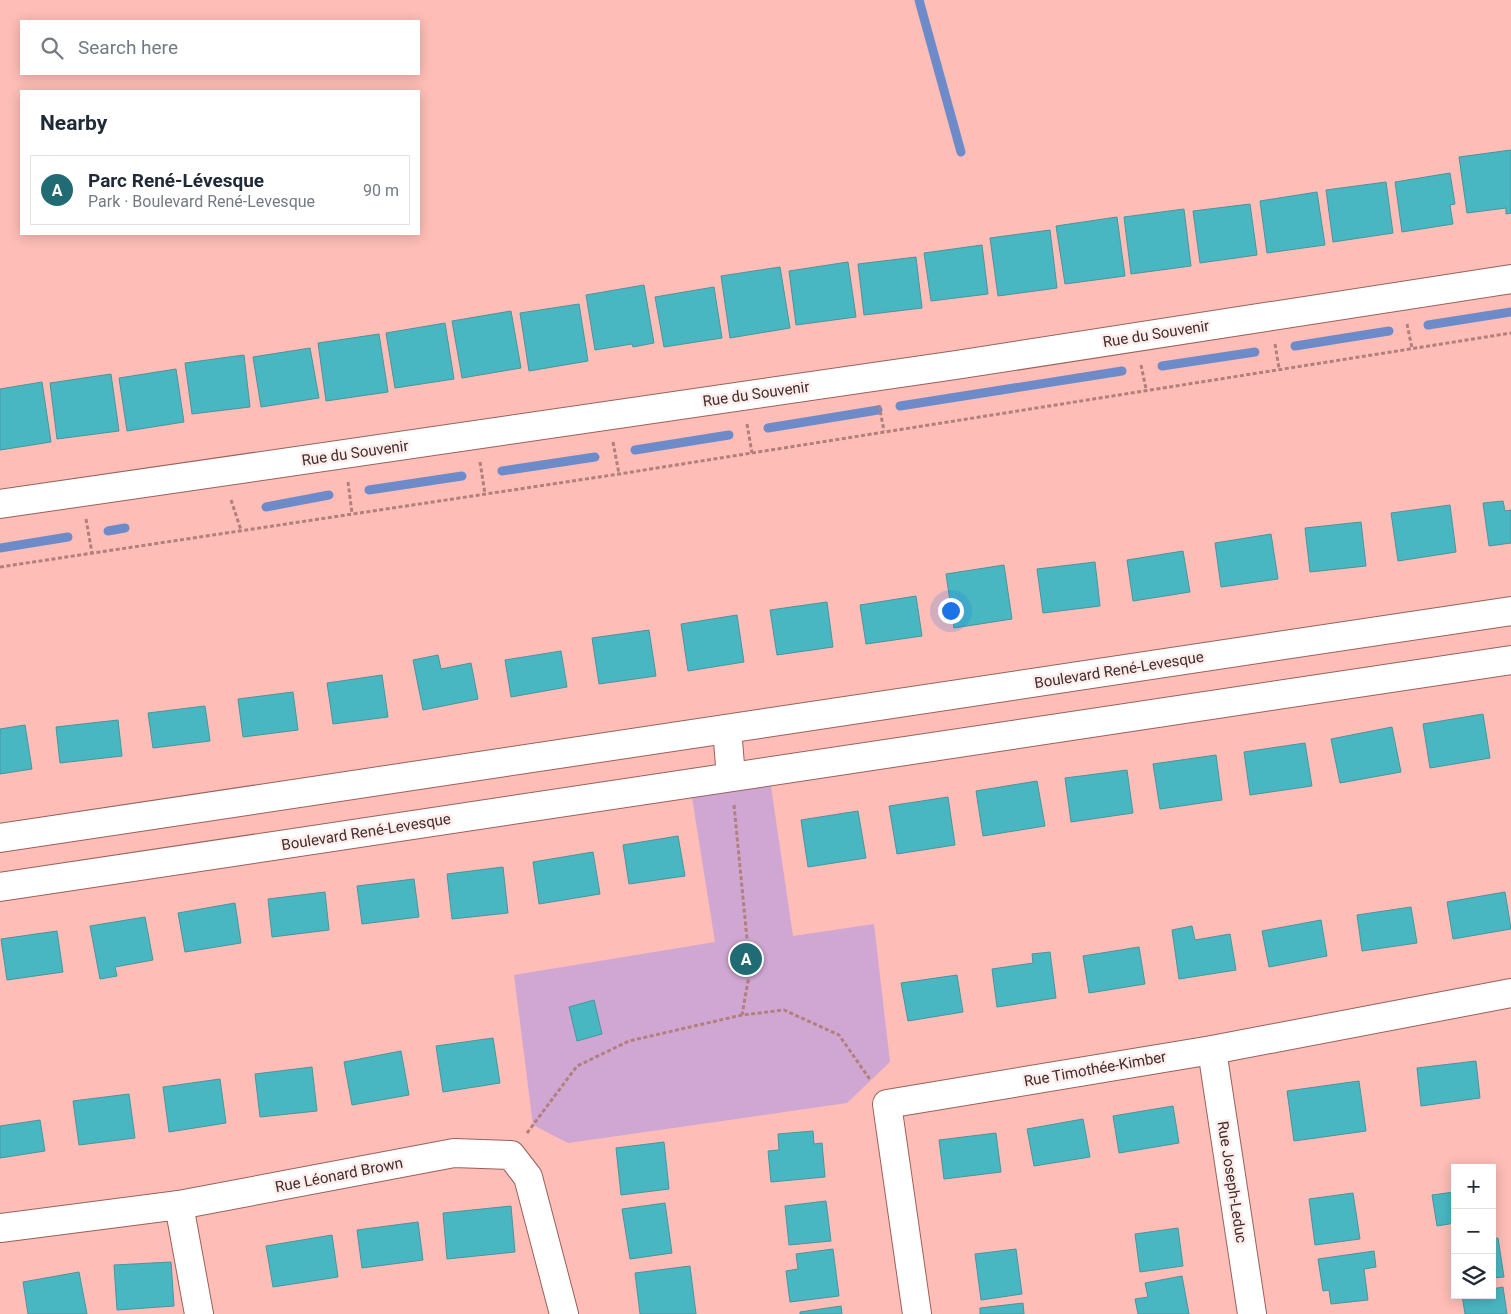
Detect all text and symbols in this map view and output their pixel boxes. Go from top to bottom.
search box [20,20,420,75]
icon: search [38,34,66,62]
text: Search here [78,36,178,59]
text: Nearby [40,111,107,135]
text: Parc René-Lévesque [88,169,264,192]
text: A [52,181,62,200]
text: 90 m [363,181,399,200]
text: Park · Boulevard René-Levesque [88,192,315,211]
street label: Rue du Souvenir [1101,317,1211,351]
street label: Rue du Souvenir [702,378,810,410]
street label: Rue du Souvenir [301,437,409,469]
your location [938,598,964,624]
street label: Boulevard René-Levesque [1033,648,1205,692]
street label: Boulevard René-Levesque [280,810,452,854]
pin: A [730,940,762,978]
street label: Rue Timothée-Kimber [1022,1048,1168,1090]
street label: Rue Joseph-Leduc [1213,1120,1251,1244]
street label: Rue Léonard Brown [274,1154,404,1196]
map controls [1451,1164,1496,1299]
button: + [1451,1164,1496,1209]
button: − [1451,1209,1496,1254]
button: layers [1451,1254,1496,1299]

